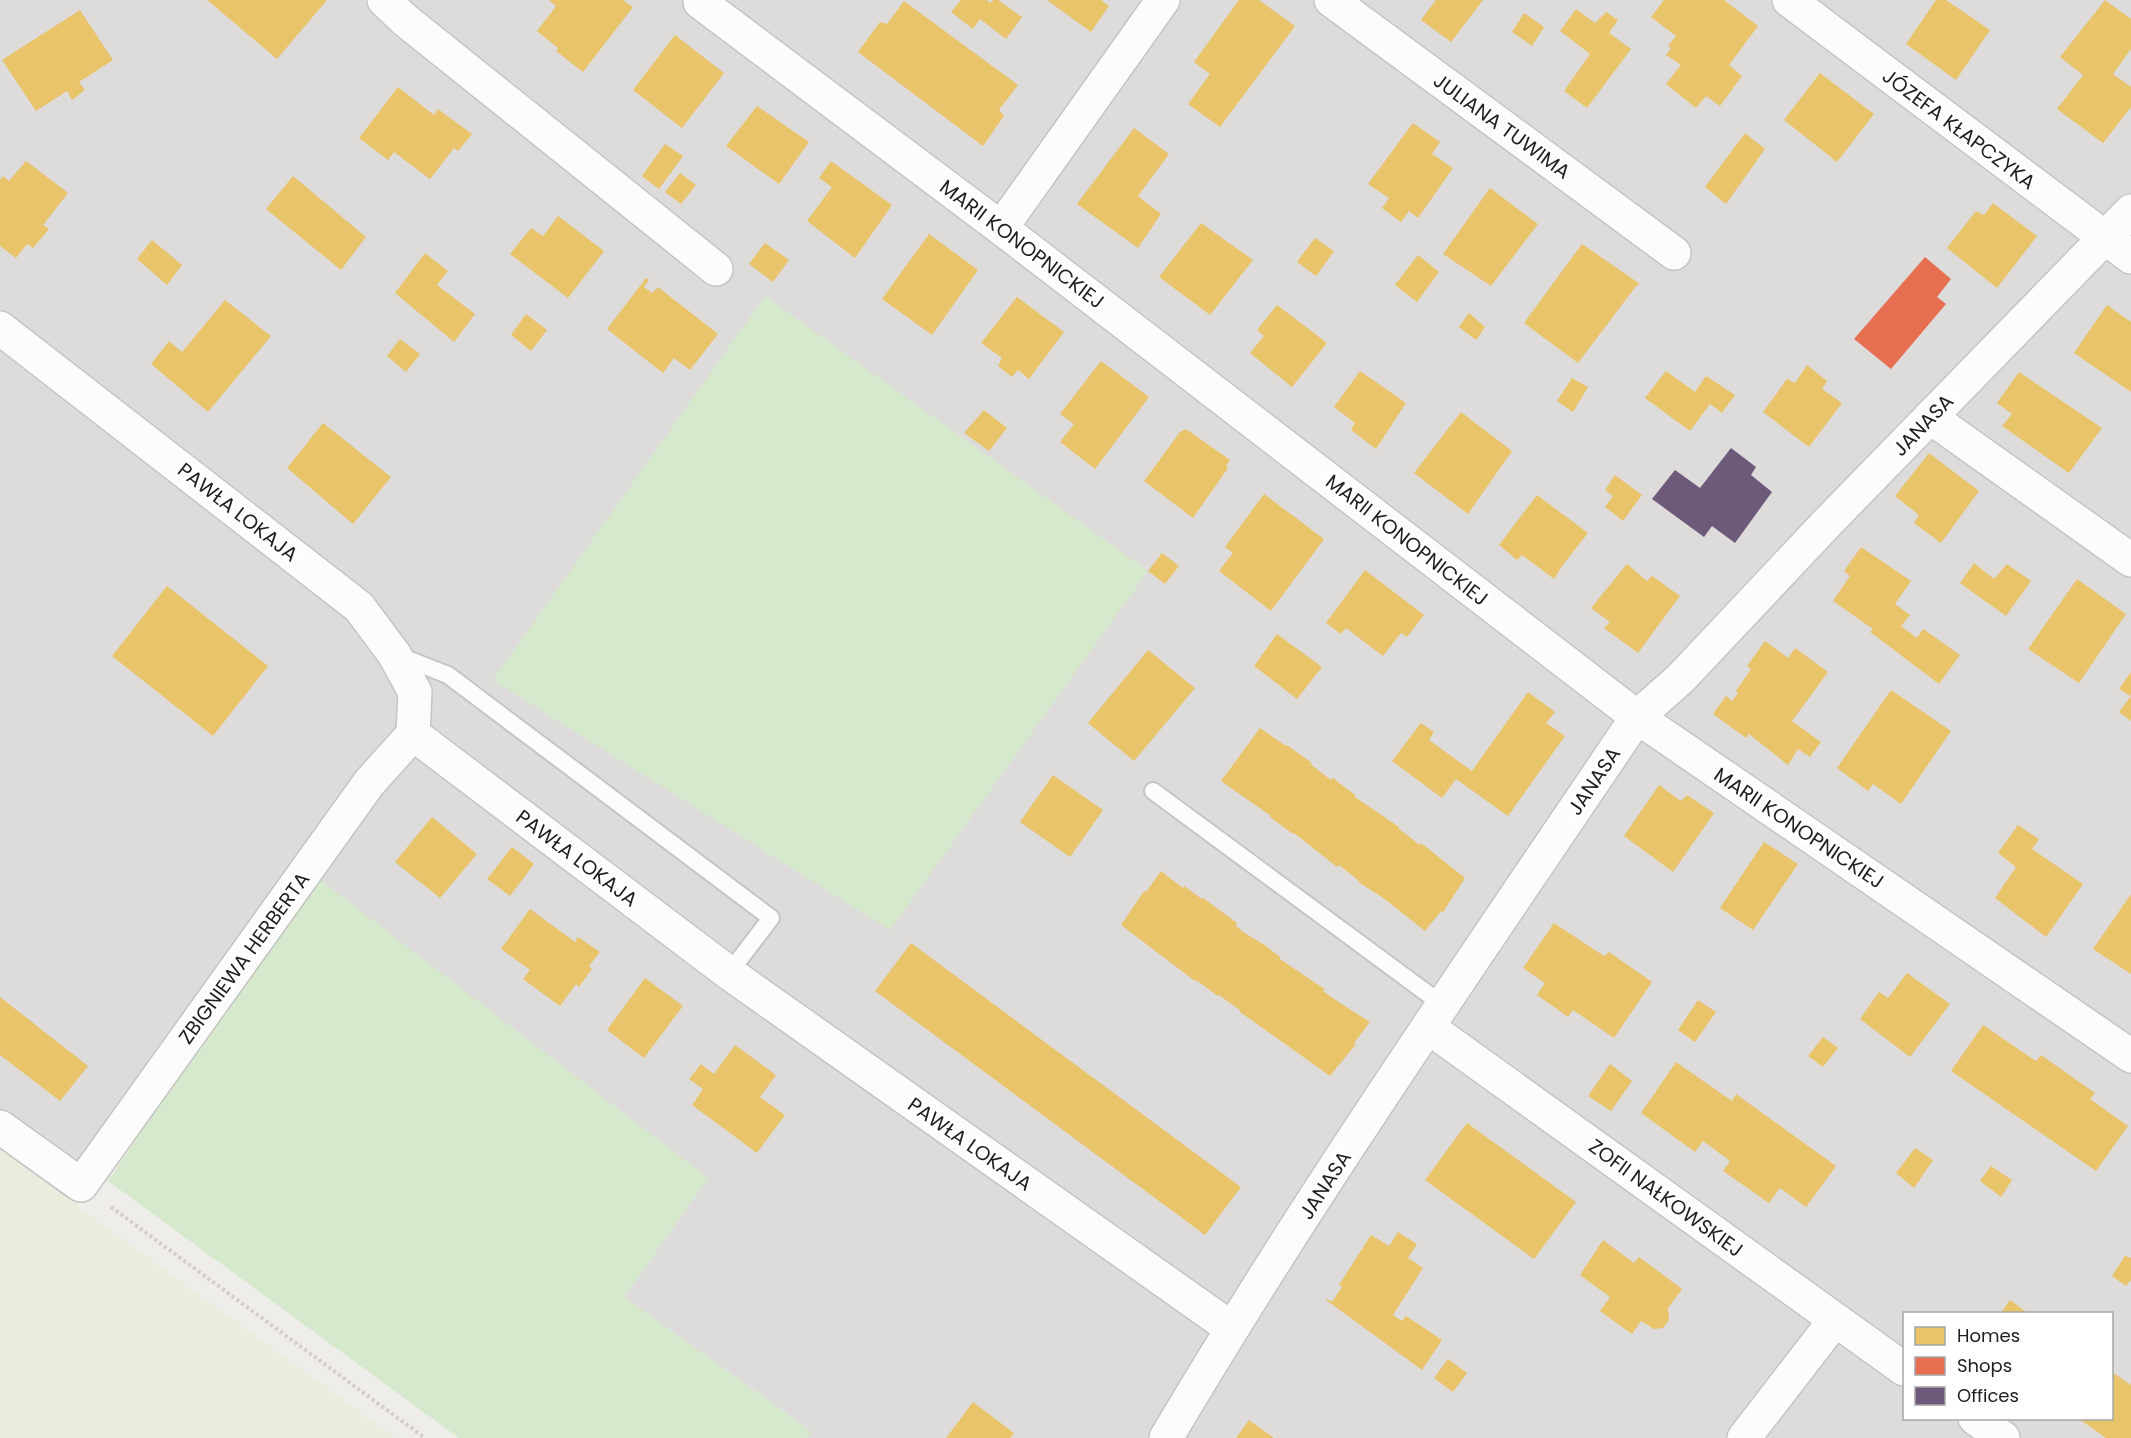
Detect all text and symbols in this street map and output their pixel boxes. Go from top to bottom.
street label: JÓZEFA KŁAPCZYKA [1877,62,2041,196]
street label: JULIANA TUWIMA [1428,67,1576,185]
street label: MARII KONOPNICKIEJ [934,173,1110,315]
street label: JANASA [1886,388,1960,462]
street label: PAWŁA LOKAJA [172,456,304,568]
street label: MARII KONOPNICKIEJ [1320,468,1494,612]
street label: JANASA [1561,741,1627,821]
street label: MARII KONOPNICKIEJ [1709,761,1889,895]
street label: PAWŁA LOKAJA [510,803,644,913]
street label: ZBIGNIEWA HERBERTA [172,866,316,1050]
street label: PAWŁA LOKAJA [902,1091,1038,1197]
street label: ZOFII NAŁKOWSKIEJ [1583,1132,1749,1264]
street label: JANASA [1292,1145,1358,1225]
legend [1903,1312,2113,1420]
text: Homes [1957,1323,2020,1348]
text: Shops [1957,1353,2012,1378]
text: Offices [1957,1383,2019,1408]

